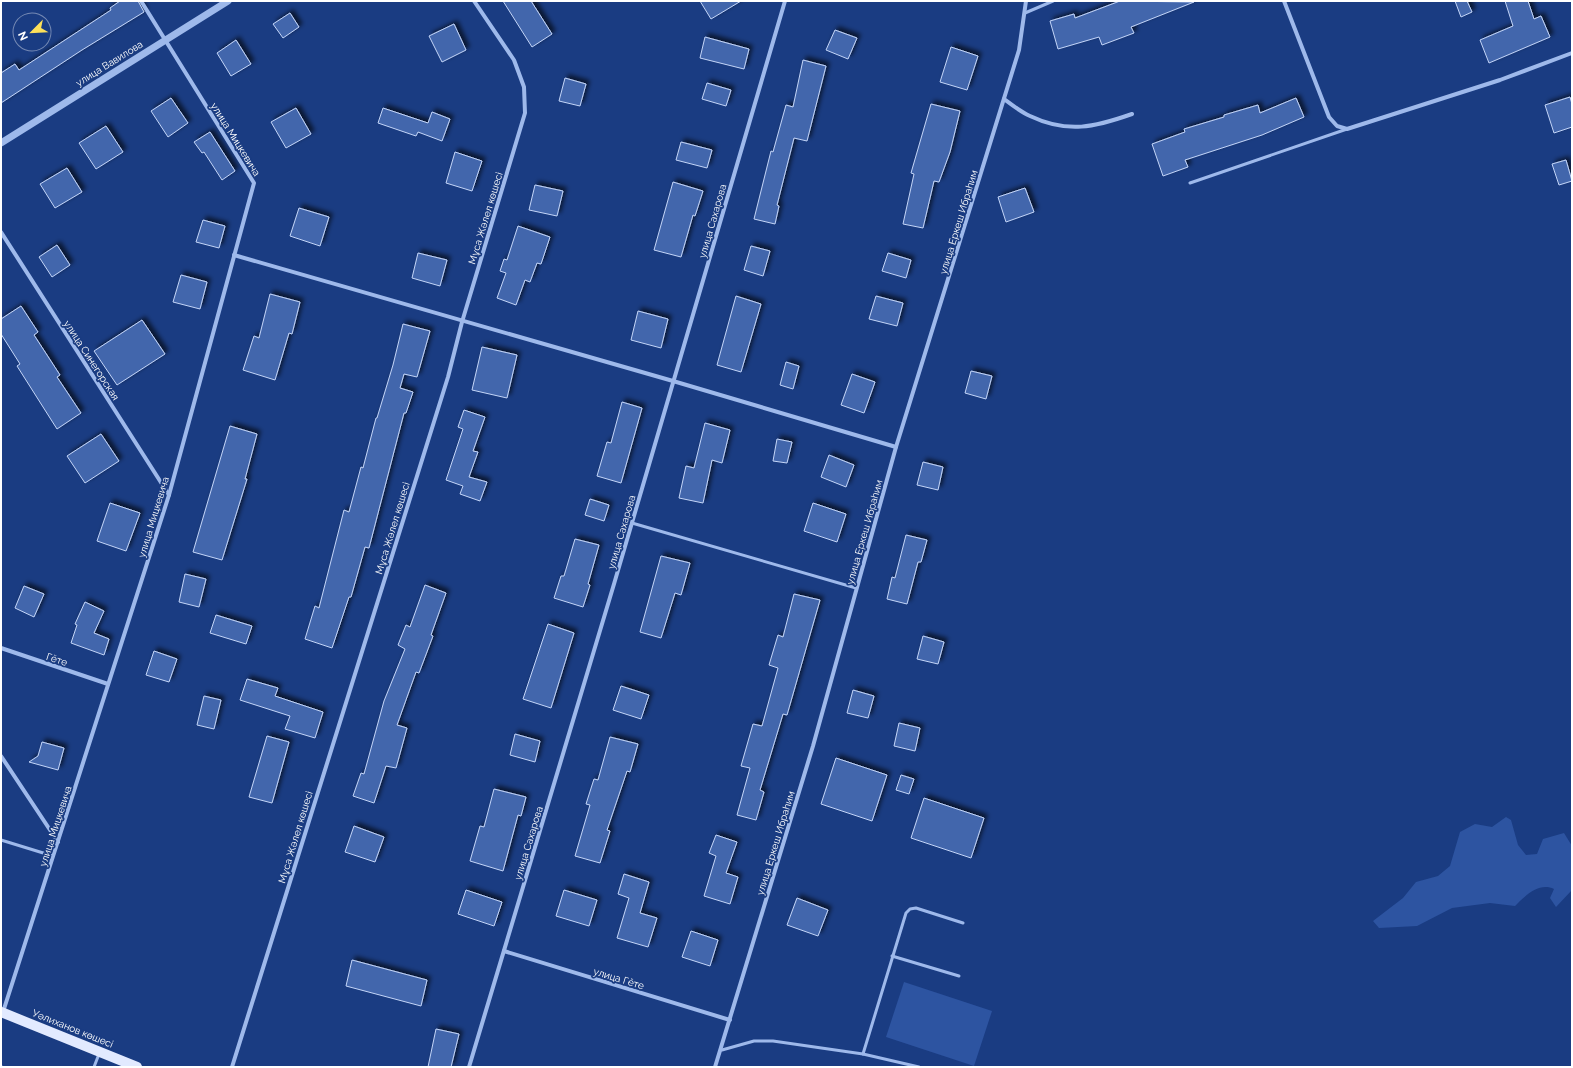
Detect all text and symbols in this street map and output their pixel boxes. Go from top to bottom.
north arrow [12,12,52,52]
text: N [16,29,31,42]
street label: улица Вавилова [74,38,145,88]
street label: улица Мицкевича [209,101,263,178]
street label: улица Еркеш Ибраһим [937,169,980,276]
street label: Мұса Жәлел көшесі [466,171,505,266]
street label: улица Сахарова [697,183,728,259]
street label: улица Синегорская [62,318,121,402]
street label: улица Мицкевича [136,475,171,559]
street label: улица Еркеш Ибраһим [844,478,885,586]
street label: Мұса Жәлел көшесі [373,481,412,576]
street label: улица Сахарова [606,494,637,570]
street label: Гёте [45,651,69,668]
street label: улица Мицкевича [37,784,74,868]
street label: Мұса Жәлел көшесі [276,790,315,885]
street label: улица Еркеш Ибраһим [754,790,797,897]
street label: улица Сахарова [512,805,545,881]
street label: улица Гёте [592,966,646,991]
street label: Уәлиханов көшесі [31,1007,115,1050]

